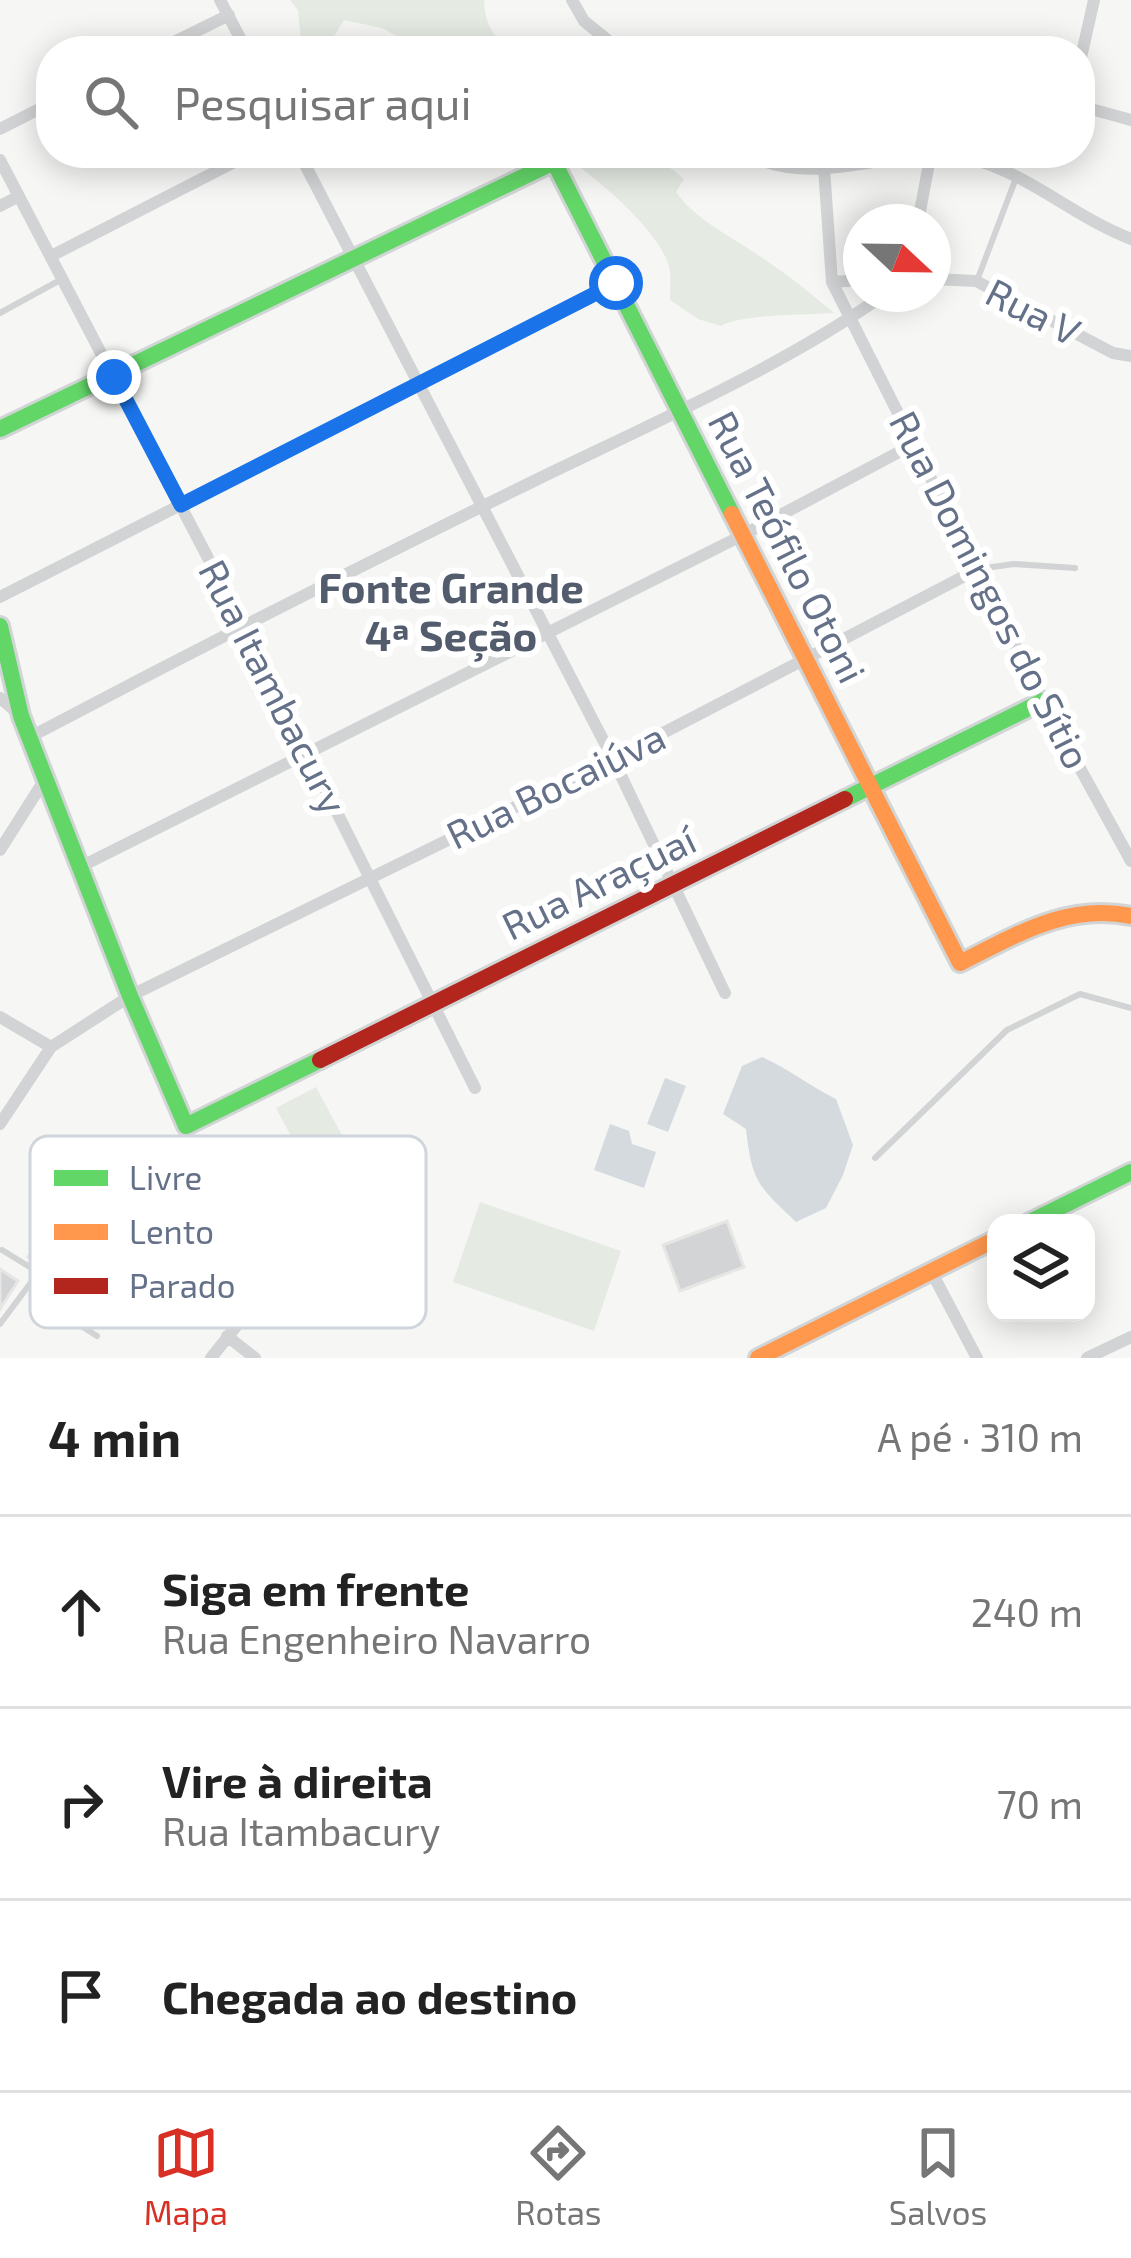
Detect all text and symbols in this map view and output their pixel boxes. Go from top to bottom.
search box [36,36,1095,168]
icon: search [78,69,144,135]
text: Pesquisar aqui [174,75,472,129]
north arrow [843,204,951,312]
route start [589,256,643,310]
street label: Rua V [979,267,1089,354]
route end [87,350,141,404]
street label: Rua Teófilo Otoni [700,403,877,690]
street label: Rua Domingos do Sítio [881,403,1102,776]
street label: Rua Itambacury [190,552,358,821]
district label: Fonte Grande 4ª Seção [318,561,584,662]
street label: Rua Bocaiúva [439,712,672,858]
street label: Rua Araçuaí [494,814,705,950]
legend [30,1136,426,1328]
text: Livre [129,1157,202,1197]
text: Lento [129,1211,214,1251]
map controls [987,1214,1095,1322]
button: layers [987,1214,1095,1322]
text: Parado [129,1265,235,1305]
text: 4 min [48,1406,181,1467]
text: A pé · 310 m [877,1413,1083,1460]
text: Siga em frente [162,1561,469,1615]
icon: ahead [48,1579,114,1645]
text: 240 m [971,1588,1083,1635]
text: Rua Engenheiro Navarro [162,1615,591,1662]
text: Vire à direita [162,1753,433,1807]
icon: right [48,1771,114,1837]
text: 70 m [997,1780,1083,1827]
text: Rua Itambacury [162,1807,440,1854]
icon: arrive [48,1963,114,2029]
text: Chegada ao destino [162,1969,577,2023]
tab: Mapa [144,2120,228,2232]
tab: Rotas [515,2120,602,2232]
tab: Salvos [889,2120,987,2232]

